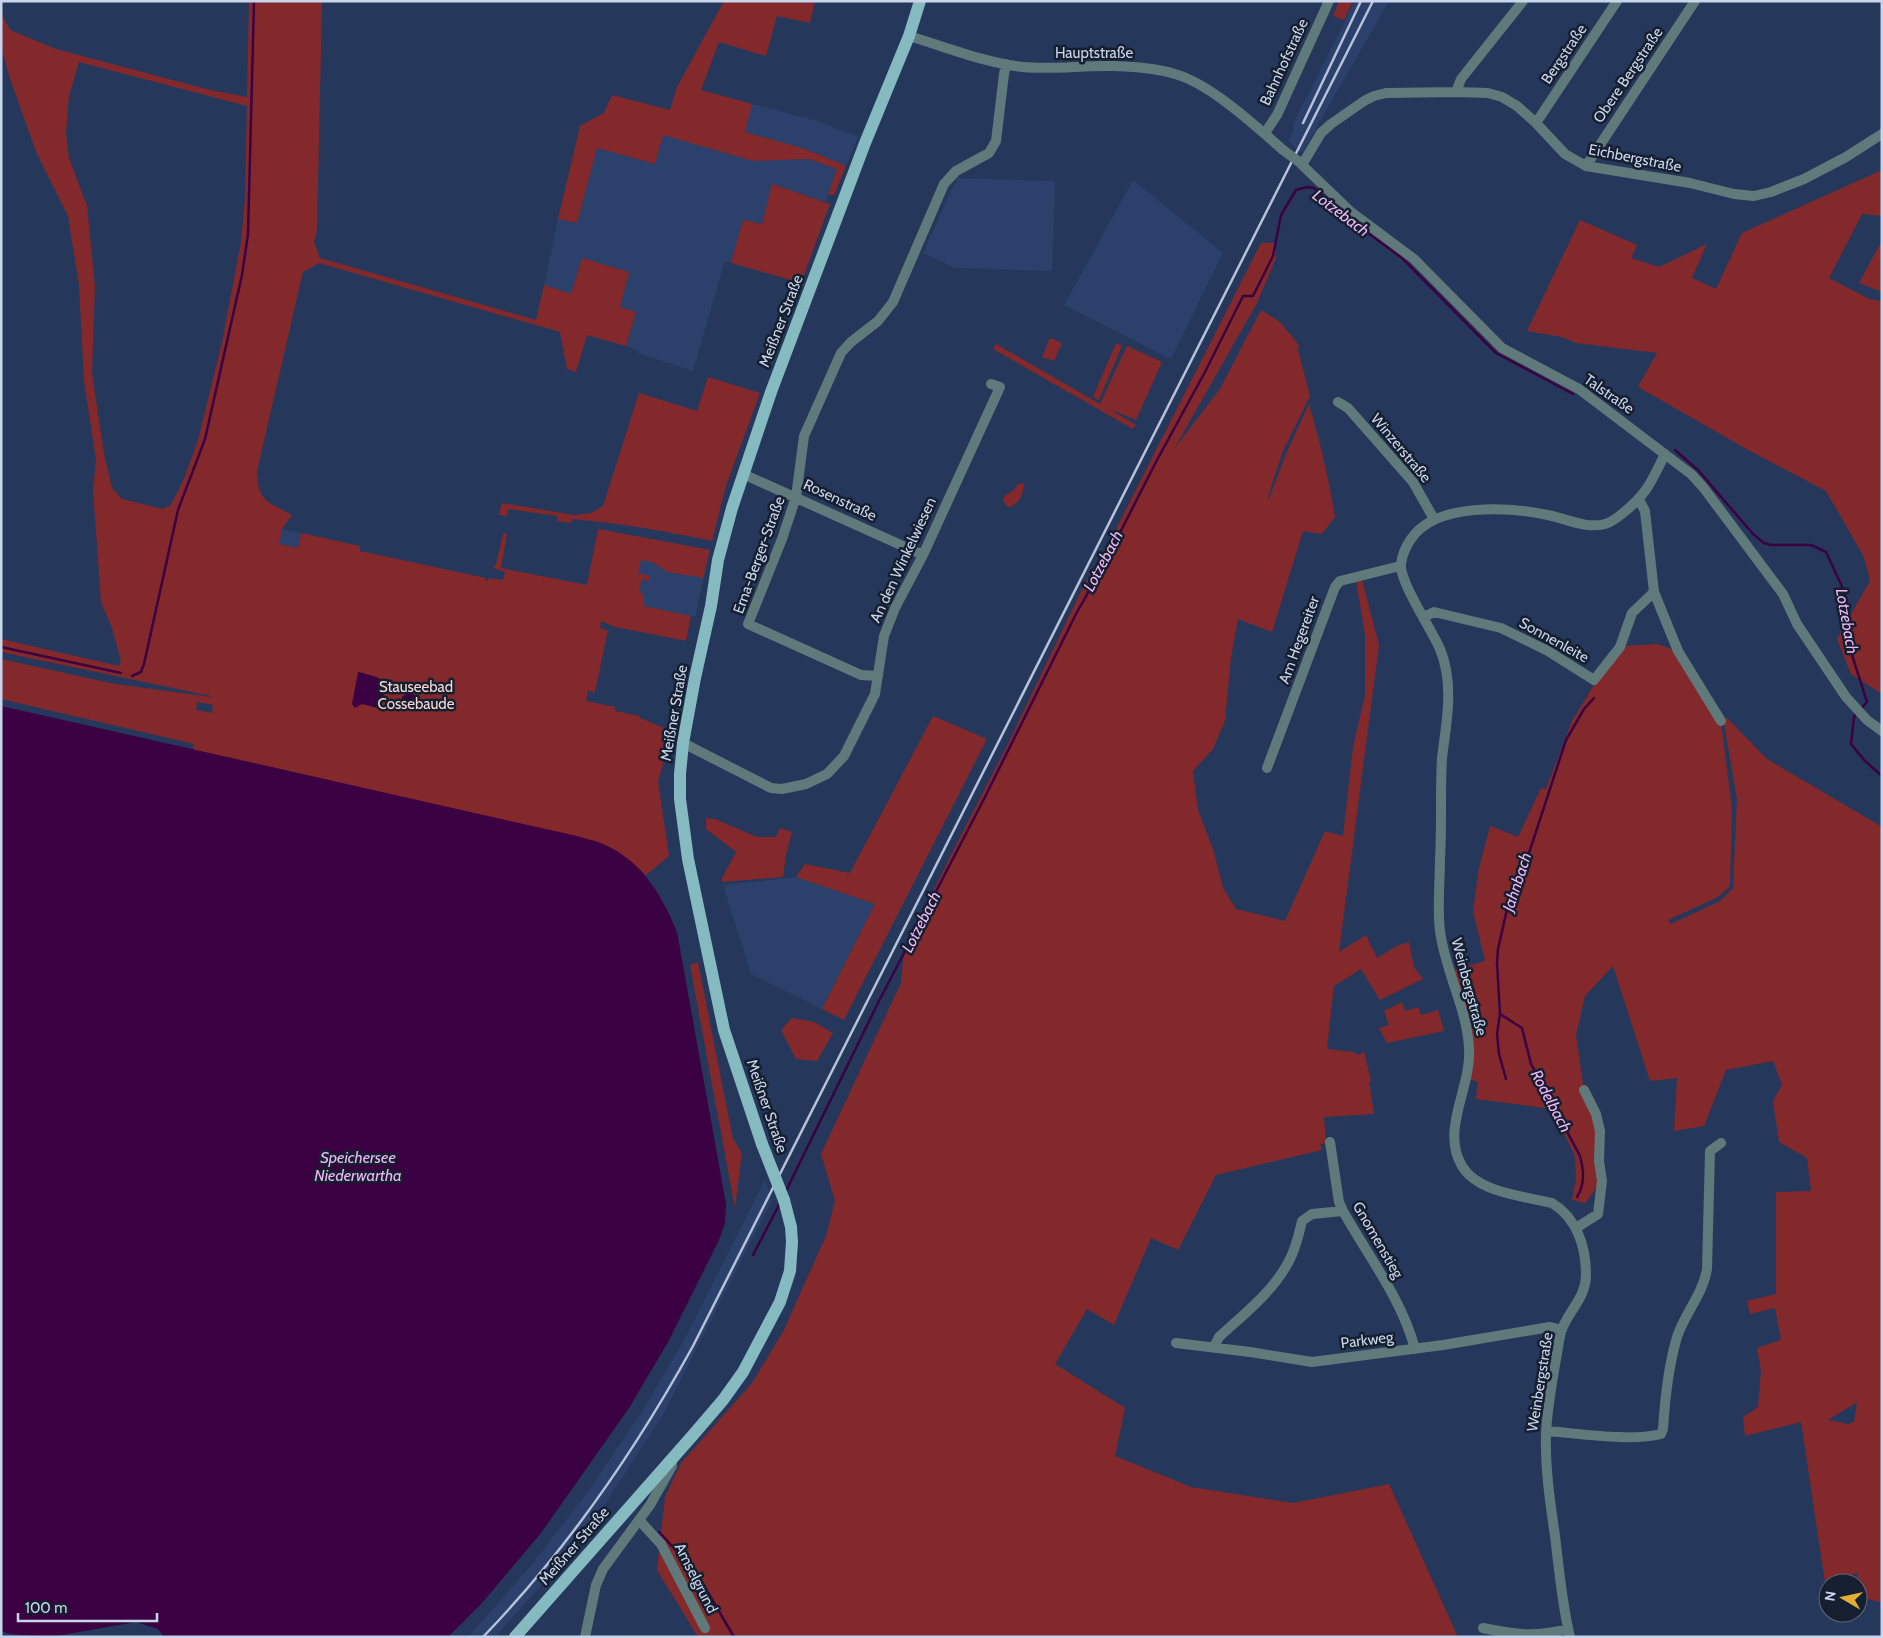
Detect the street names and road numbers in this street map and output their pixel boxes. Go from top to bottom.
street label: Bahnhofstraße [1256,16,1312,108]
street label: Bergstraße [1537,20,1591,87]
street label: Obere Bergstraße [1589,24,1667,126]
street label: Hauptstraße [1055,44,1133,62]
street label: Eichbergstraße [1587,140,1683,176]
street label: Meißner Straße [755,272,807,370]
street label: Talstraße [1580,370,1638,418]
street label: Winzerstraße [1367,410,1435,486]
street label: Rosenstraße [801,475,880,525]
street label: Erna-Berger-Straße [729,494,789,616]
street label: An den Winkelwiesen [866,495,940,625]
street label: Am Hegereiter [1275,594,1323,686]
street label: Sonnenleite [1516,613,1592,667]
street label: Meißner Straße [657,663,691,763]
street label: Weinbergstraße [1447,936,1491,1038]
street label: Meißner Straße [743,1057,791,1155]
street label: Gnomenstieg [1349,1198,1407,1282]
street label: Parkweg [1340,1328,1395,1352]
street label: Weinbergstraße [1523,1331,1557,1433]
street label: Meißner Straße [535,1503,613,1589]
street label: Amselgrund [671,1540,721,1616]

